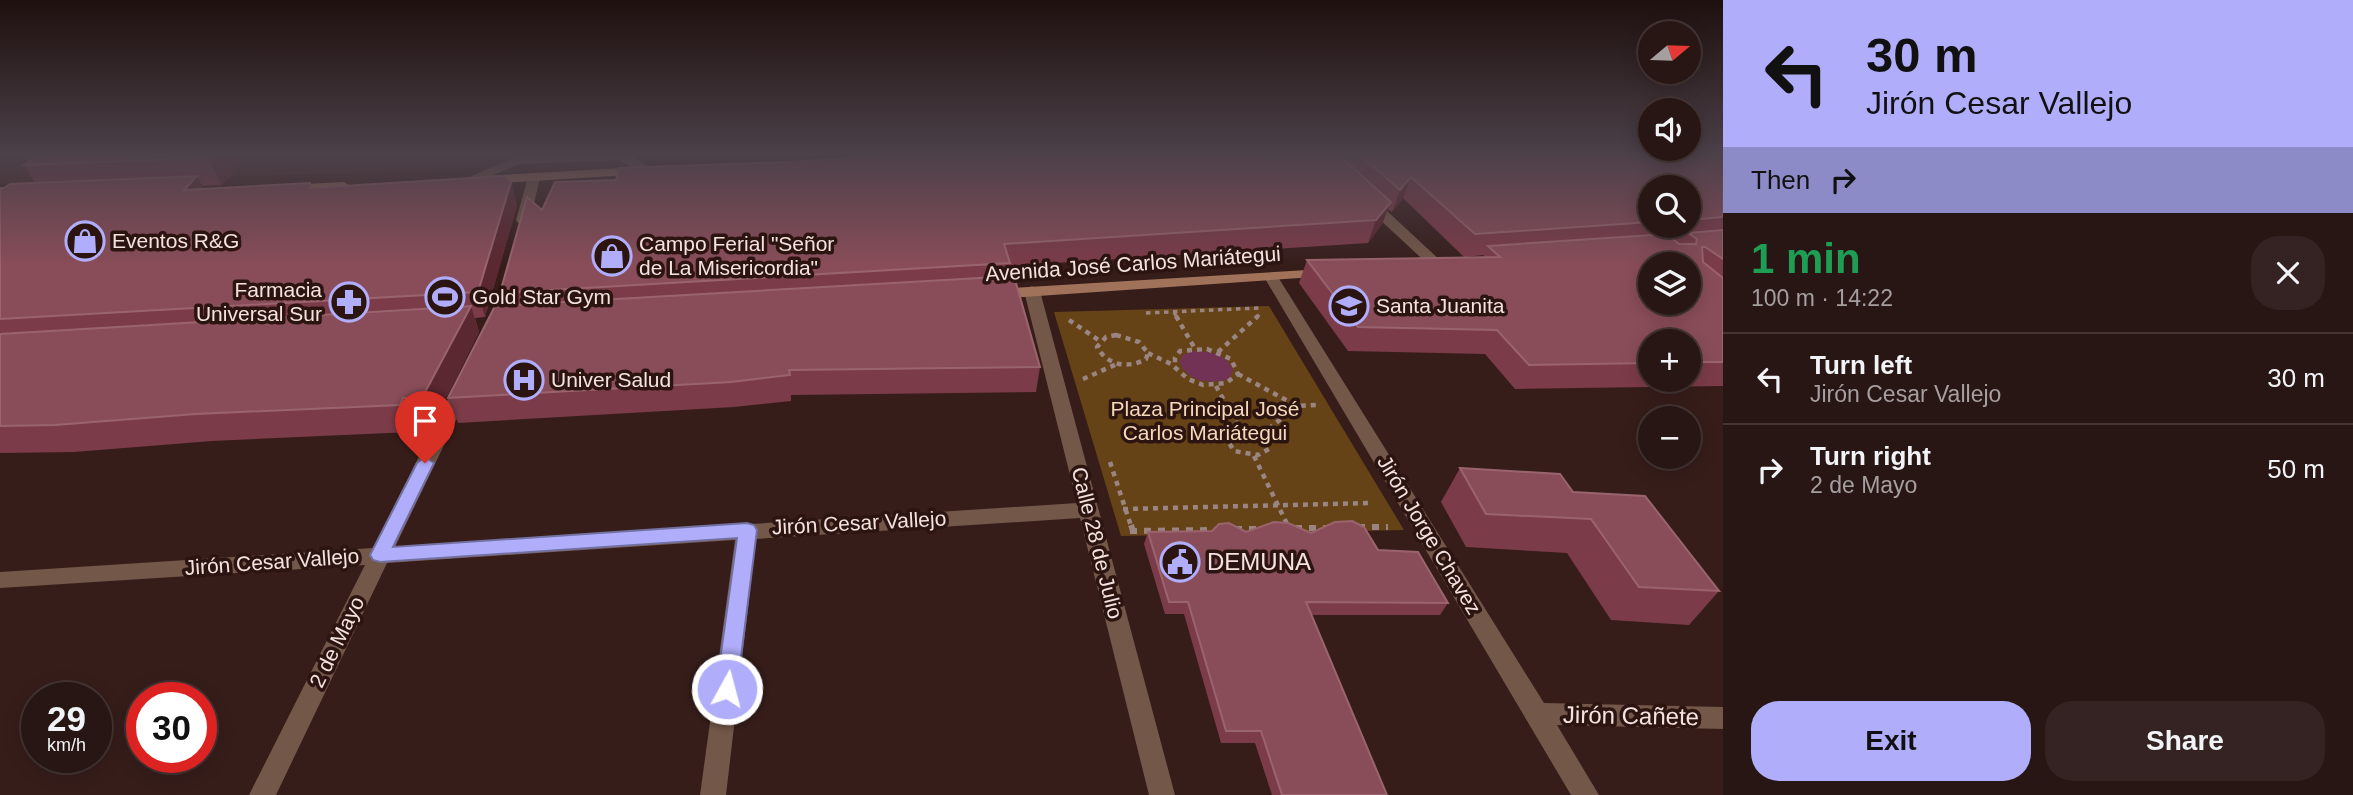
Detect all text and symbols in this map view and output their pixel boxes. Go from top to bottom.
north arrow [1638,21,1701,84]
map controls [1638,21,1701,469]
icon: left [1751,28,1842,119]
text: 30 m [1866,28,1978,82]
text: Jirón Cesar Vallejo [1866,85,2132,121]
button: sound [1638,98,1701,161]
icon: right [1824,161,1862,199]
text: Then [1751,165,1810,195]
button: search [1638,175,1701,238]
shop icon: Eventos R&G [64,220,106,262]
place label: Eventos R&G [112,229,239,252]
place label: Campo Ferial "Señor de La Misericordia" [639,232,834,279]
shop icon: Campo Ferial "Señor de La Misericordia" [591,235,633,277]
text: 1 min [1751,235,1861,282]
button: close [2251,236,2325,310]
street label: Avenida José Carlos Mariátegui [984,242,1281,285]
button: layers [1638,252,1701,315]
sports icon: Gold Star Gym [424,276,466,318]
place label: Farmacia Universal Sur [196,278,322,325]
pharmacy icon: Farmacia Universal Sur [328,281,370,323]
place label: Gold Star Gym [472,285,611,308]
school or university icon: Santa Juanita [1328,285,1370,327]
text: 100 m · 14:22 [1751,285,1893,311]
place label: Santa Juanita [1376,294,1505,317]
button: + [1638,329,1701,392]
text: Turn left [1810,350,1912,380]
hospital icon: Univer Salud [503,359,545,401]
icon: left [1751,360,1789,398]
text: 30 m [2267,363,2325,393]
place label: Univer Salud [551,368,671,391]
text: Jirón Cesar Vallejo [1810,381,2001,407]
pin [395,391,455,463]
park label: Plaza Principal José Carlos Mariátegui [1110,397,1300,444]
icon: arrive [406,402,444,440]
button: − [1638,406,1701,469]
text: Turn right [1810,441,1931,471]
street label: Jirón Jorge Chavez [1373,451,1486,618]
icon: right [1751,451,1789,489]
text: 50 m [2267,454,2325,484]
street label: Calle 28 de Julio [1068,465,1127,621]
text: 2 de Mayo [1810,472,1917,498]
street label: Jirón Cesar Vallejo [771,506,947,539]
public building icon: DEMUNA [1159,541,1201,583]
street label: Jirón Cesar Vallejo [184,544,360,579]
place label: DEMUNA [1207,548,1311,575]
street label: 2 de Mayo [305,593,368,691]
position arrow [690,652,764,726]
speed limit sign: 30 [126,682,217,773]
text: 29 [47,699,86,738]
street label: Jirón Cañete [1563,701,1699,730]
button: Exit [1751,701,2031,781]
button: Share [2045,701,2325,781]
text: km/h [47,735,86,755]

